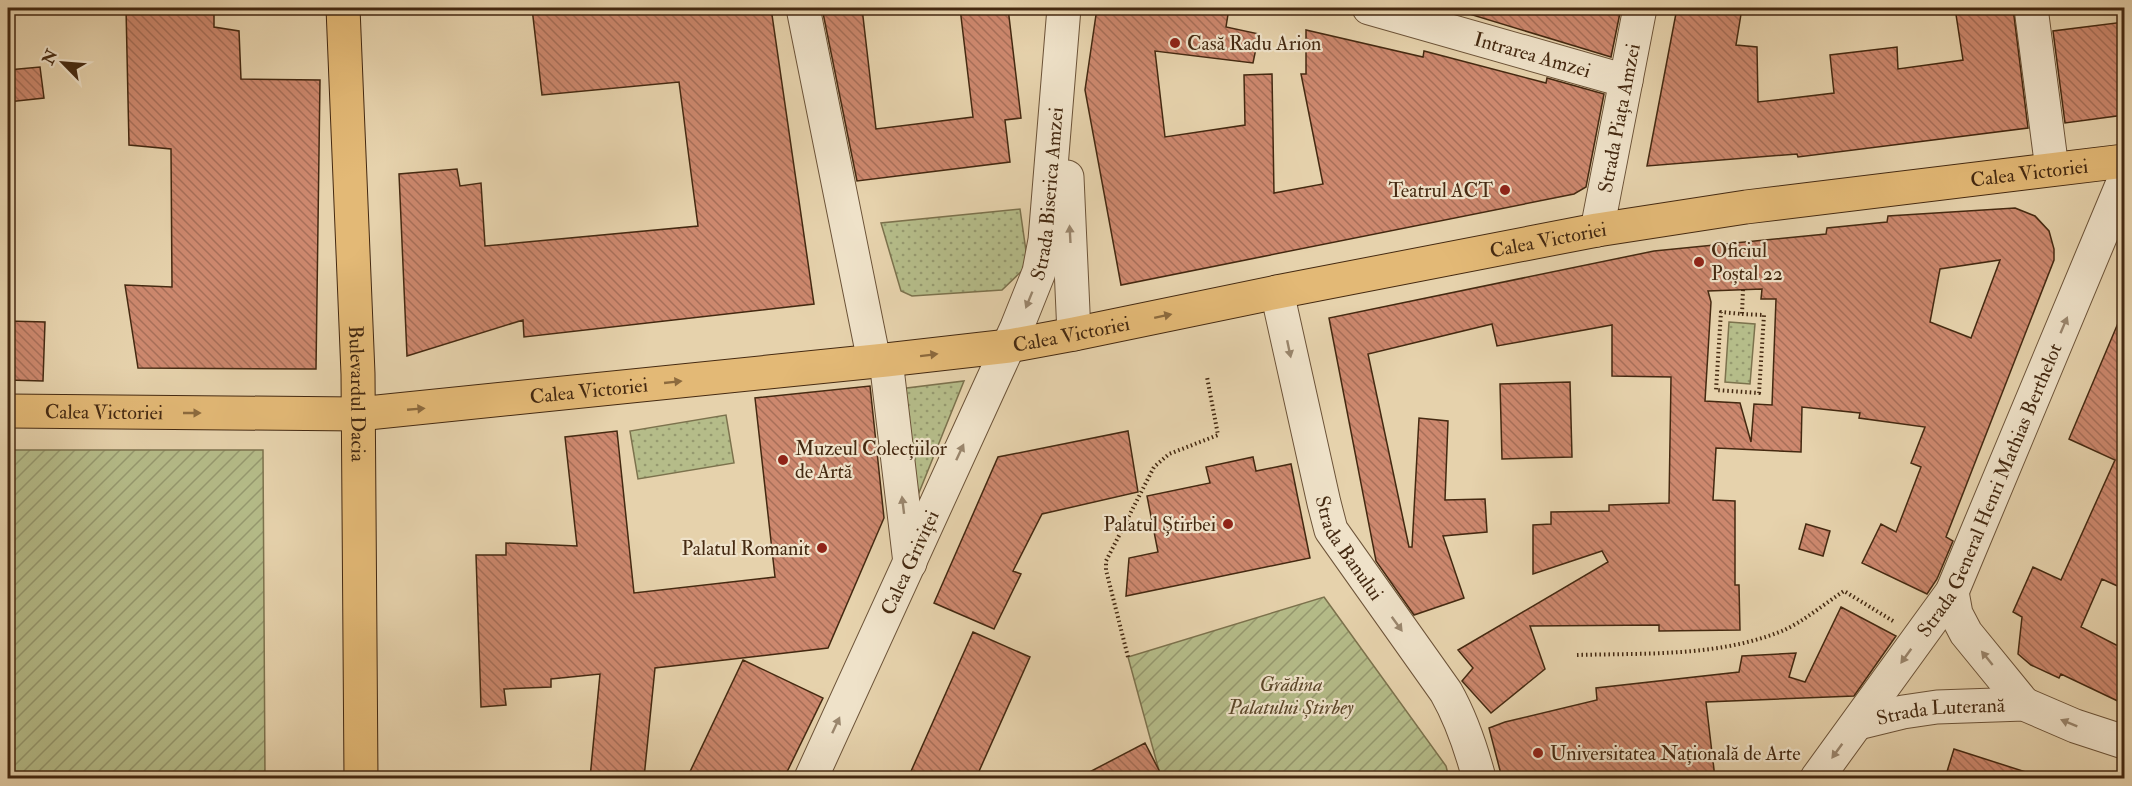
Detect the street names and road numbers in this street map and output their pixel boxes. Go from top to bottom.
street label: Intrarea Amzei [1471,26,1594,83]
street label: Strada Piața Amzei [1592,41,1645,195]
street label: Strada Biserica Amzei [1024,106,1068,284]
street label: Calea Victoriei [1969,153,2090,192]
street label: Calea Victoriei [1487,216,1608,263]
street label: Calea Victoriei [1011,310,1132,358]
street label: Bulevardul Dacia [344,325,371,463]
street label: Strada General Henri Mathias Berthelot [1911,339,2067,642]
street label: Calea Victoriei [529,372,649,409]
street label: Calea Victoriei [45,399,163,425]
street label: Strada Banului [1310,493,1389,605]
street label: Calea Griviței [875,506,944,619]
street label: Strada Luterană [1874,692,2006,731]

